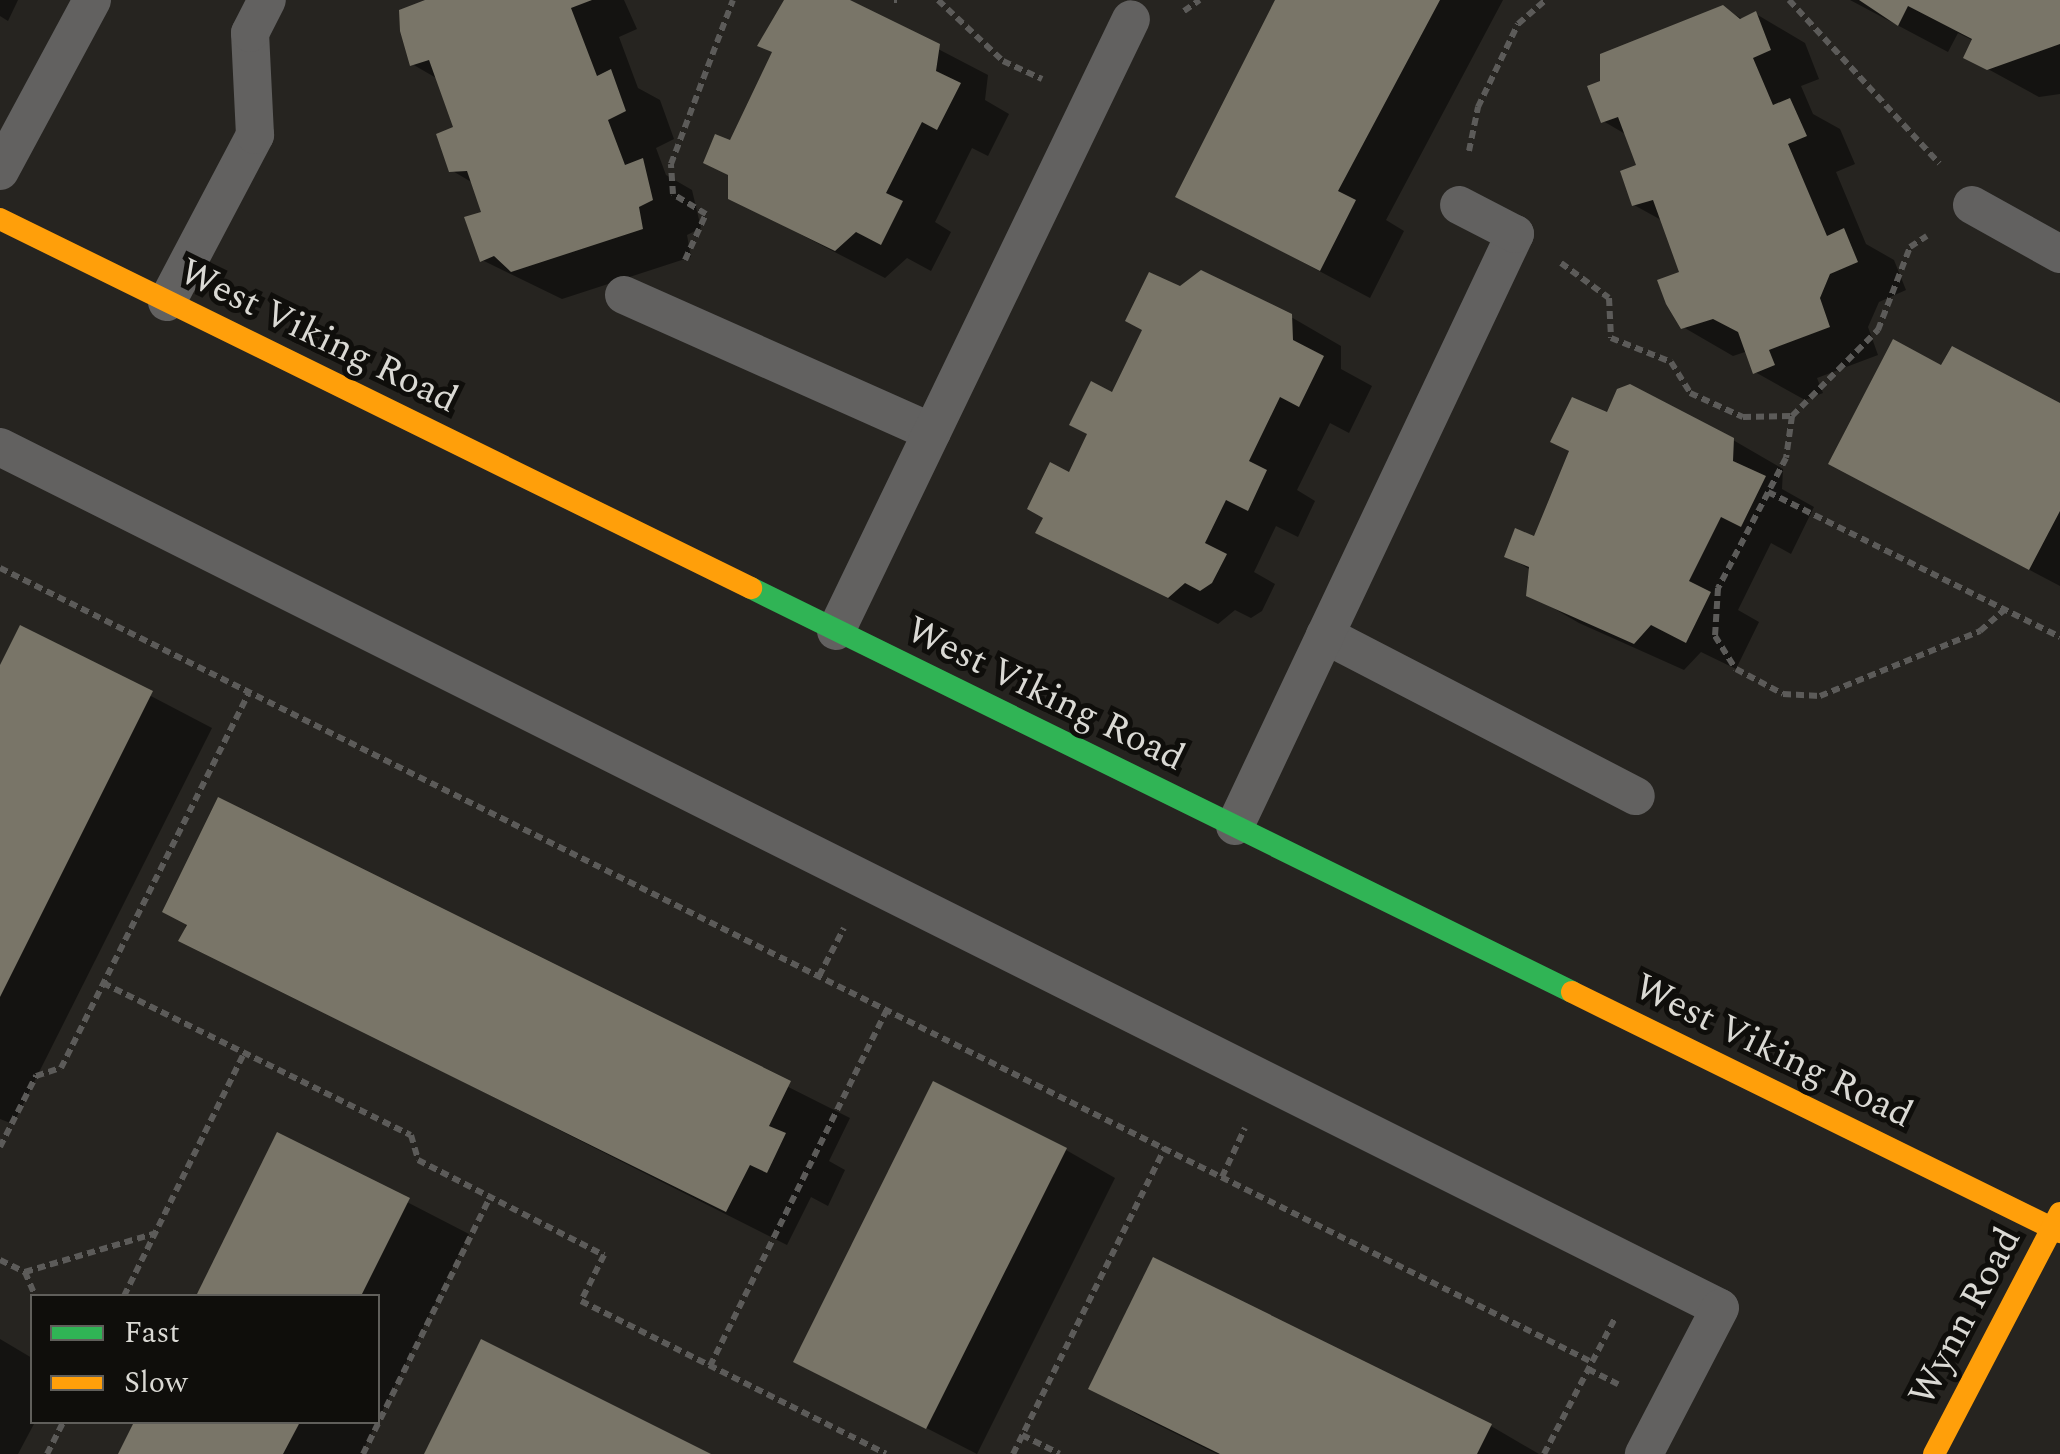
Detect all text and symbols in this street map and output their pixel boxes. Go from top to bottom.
street label: West Viking Road [171,250,465,424]
street label: West Viking Road [898,608,1192,782]
street label: West Viking Road [1626,965,1920,1139]
street label: Wynn Road [1900,1220,2032,1414]
legend [30,1294,380,1424]
text: Fast [124,1310,180,1356]
text: Slow [124,1360,188,1406]

